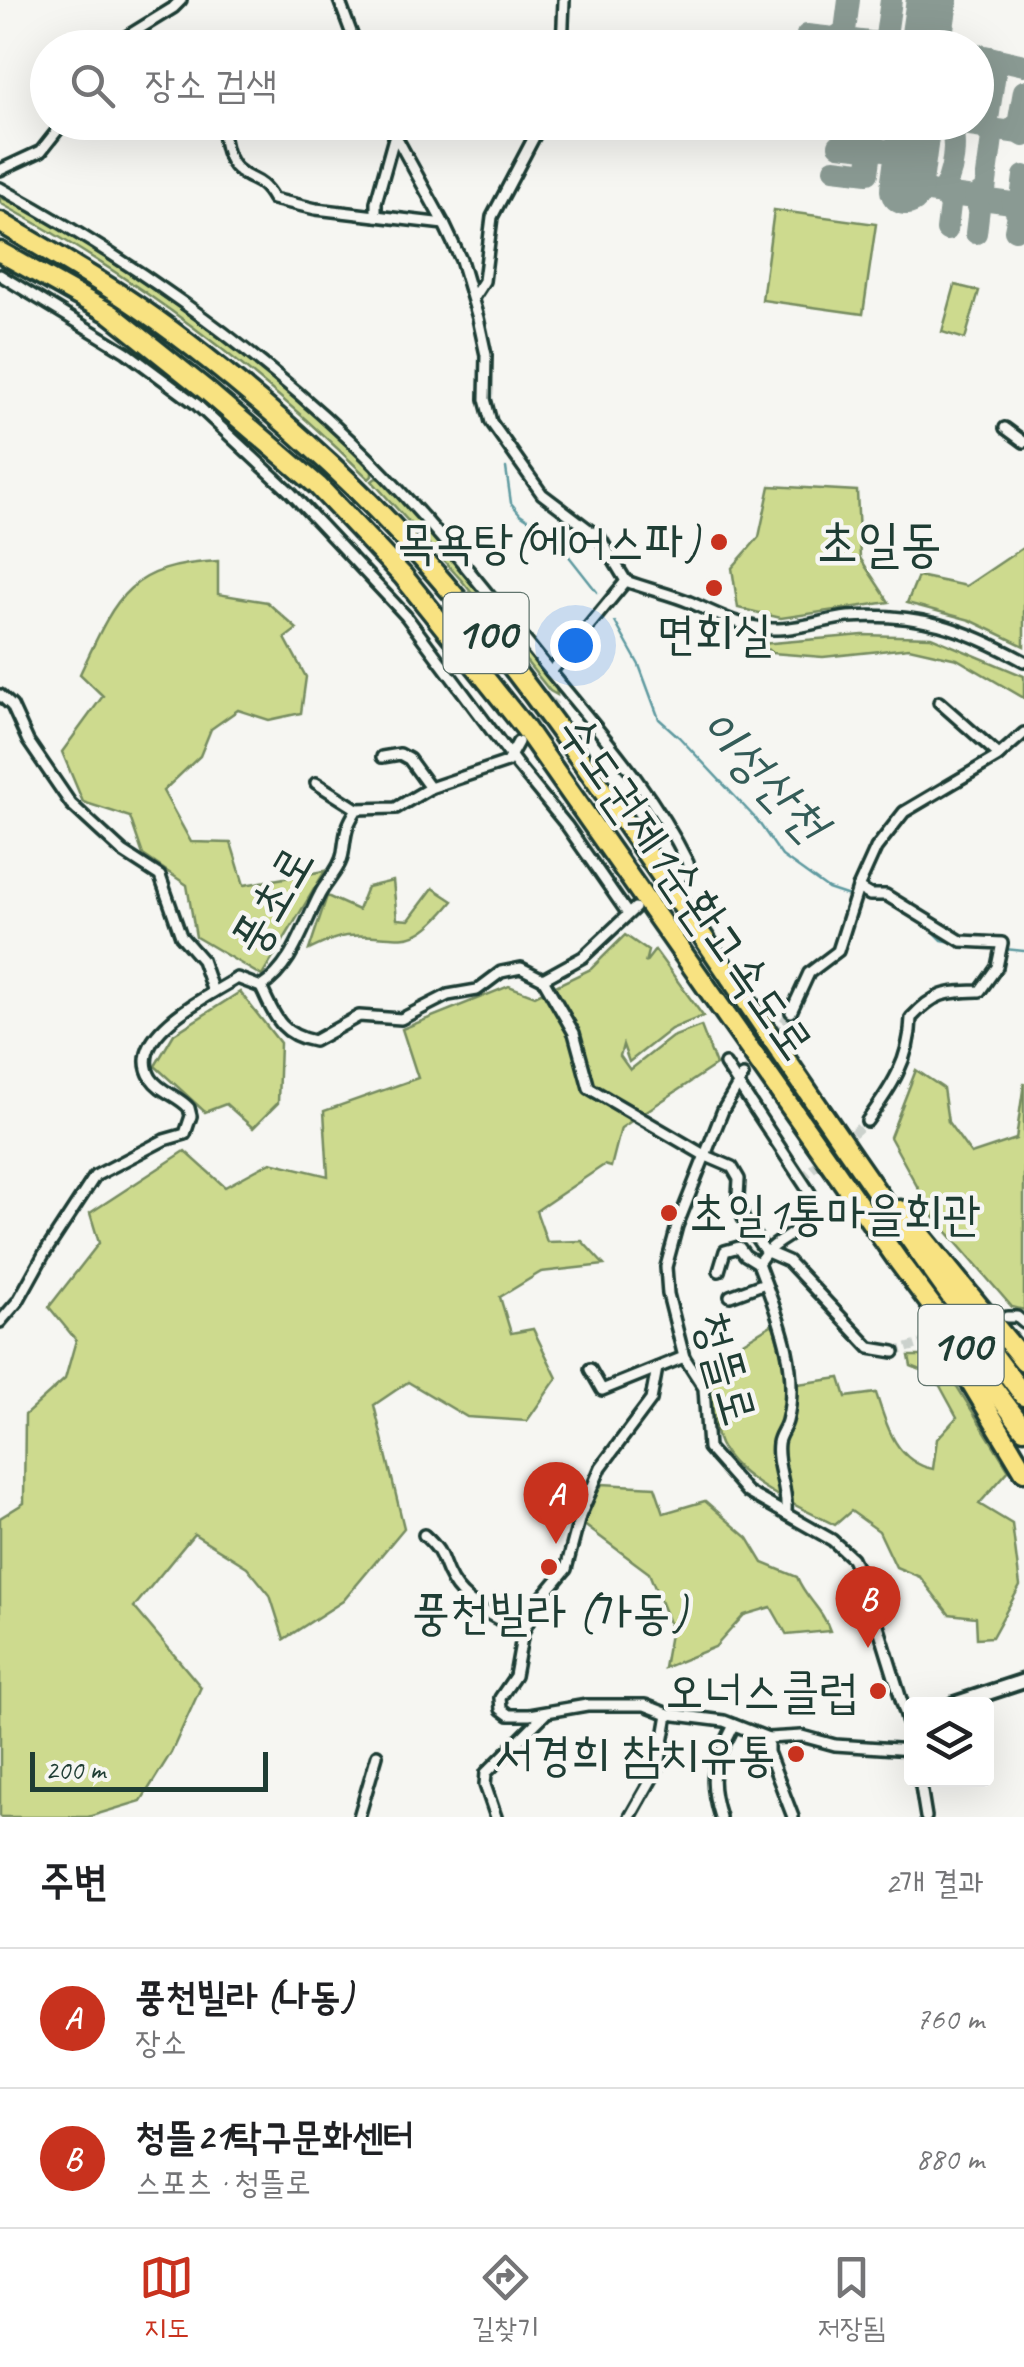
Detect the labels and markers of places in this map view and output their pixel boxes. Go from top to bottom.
place label: 목욕탕(에어스파) [397,512,701,572]
marker: 목욕탕(에어스파) [708,531,730,553]
marker: 면회실 [703,577,725,599]
place label: 면회실 [656,603,772,663]
place label: 초일1통마을회관 [689,1183,981,1243]
marker: 초일1통마을회관 [658,1202,680,1224]
pin: A [524,1462,588,1544]
marker: 풍천빌라 (가동) [538,1556,560,1578]
pin: B [836,1566,900,1648]
place label: 풍천빌라 (가동) [411,1582,689,1642]
place label: 오너스클럽 [665,1661,858,1721]
marker: 오너스클럽 [867,1680,889,1702]
place label: 서경희 참치유통 [494,1724,776,1784]
marker: 서경희 참치유통 [785,1743,807,1765]

